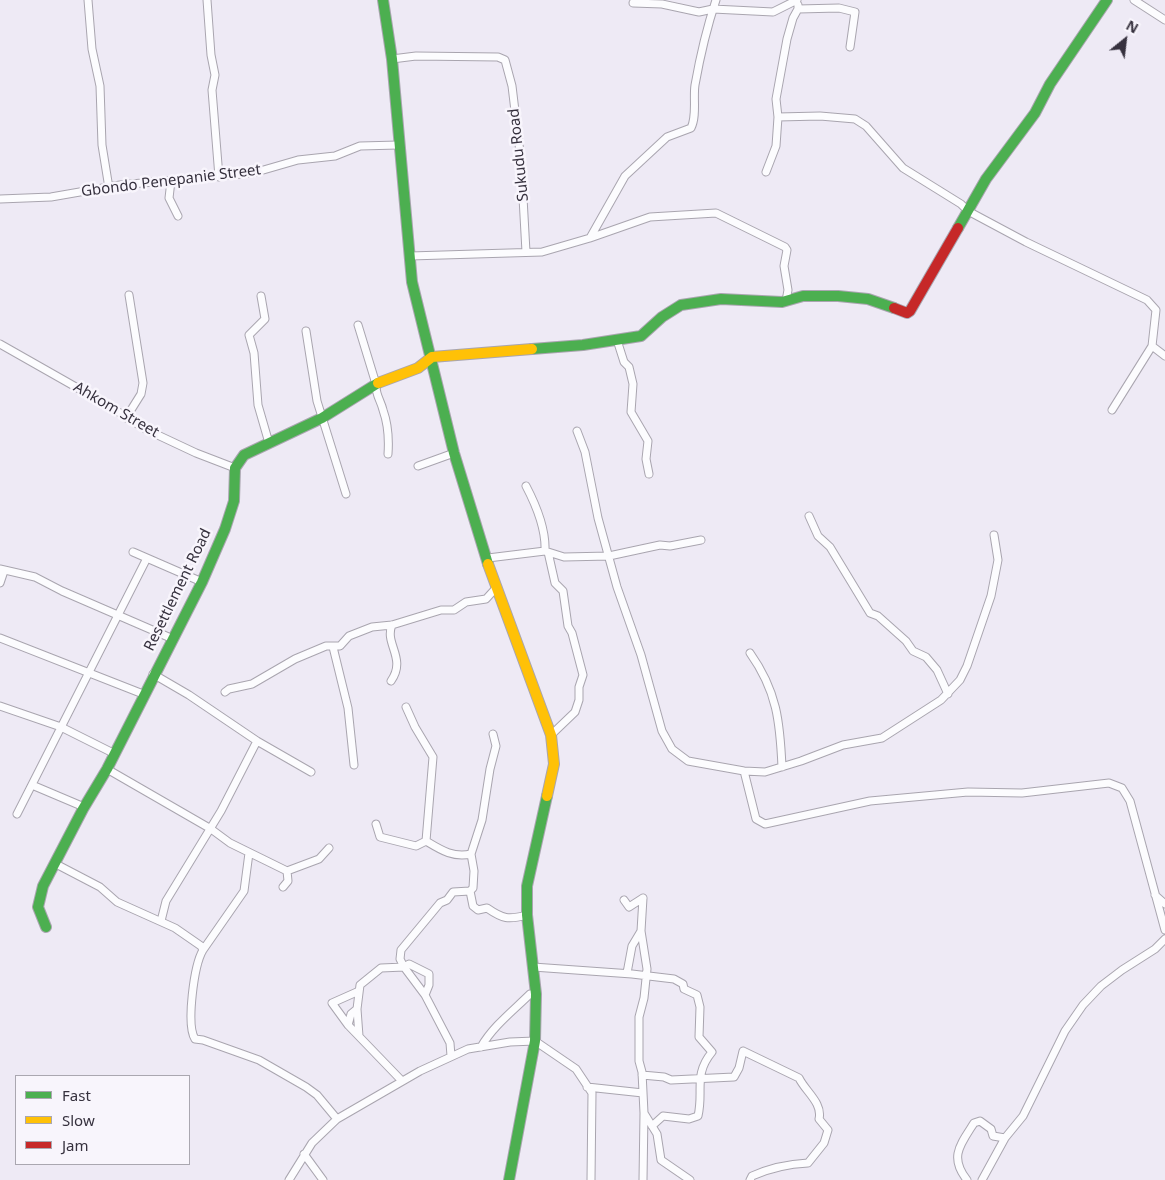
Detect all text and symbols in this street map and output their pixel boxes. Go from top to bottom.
north arrow [1100,15,1150,65]
text: N [1123,15,1142,38]
street label: Sukudu Road [505,108,533,202]
street label: Gbondo Penepanie Street [80,161,262,201]
street label: Ahkom Street [70,378,162,442]
street label: Resettlement Road [141,526,215,654]
legend [15,1075,190,1165]
text: Fast [62,1085,91,1105]
text: Slow [62,1110,95,1130]
text: Jam [62,1135,89,1155]

